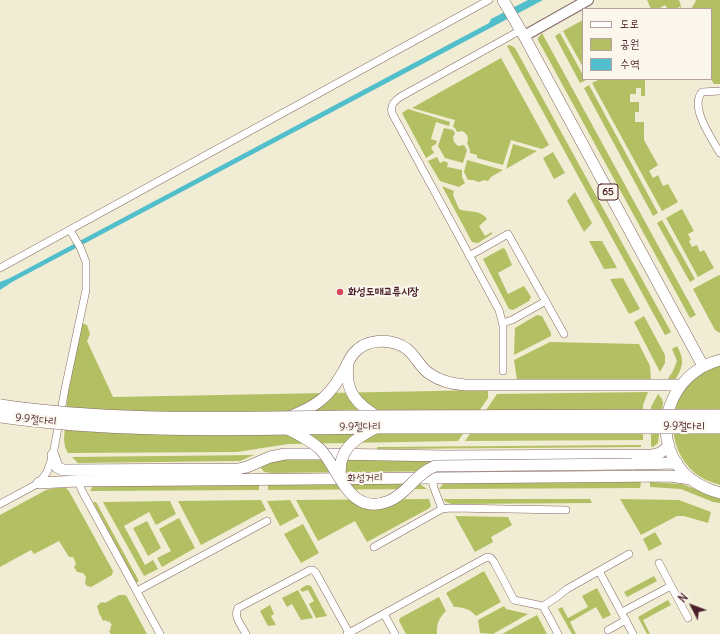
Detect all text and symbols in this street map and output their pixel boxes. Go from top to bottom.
legend [582,8,712,80]
text: 도로 [620,16,639,31]
text: 공원 [620,36,639,51]
text: 수역 [620,56,639,71]
road number: 65 [598,184,618,200]
place label: 화성도매교류시장 [348,285,419,299]
marker: 화성도매교류시장 [335,287,345,297]
street label: 9·9절다리 [15,411,57,429]
street label: 9·9절다리 [339,420,381,434]
street label: 9·9절다리 [663,420,705,434]
street label: 화성거리 [347,471,383,485]
north arrow [672,586,712,626]
text: N [675,590,691,605]

